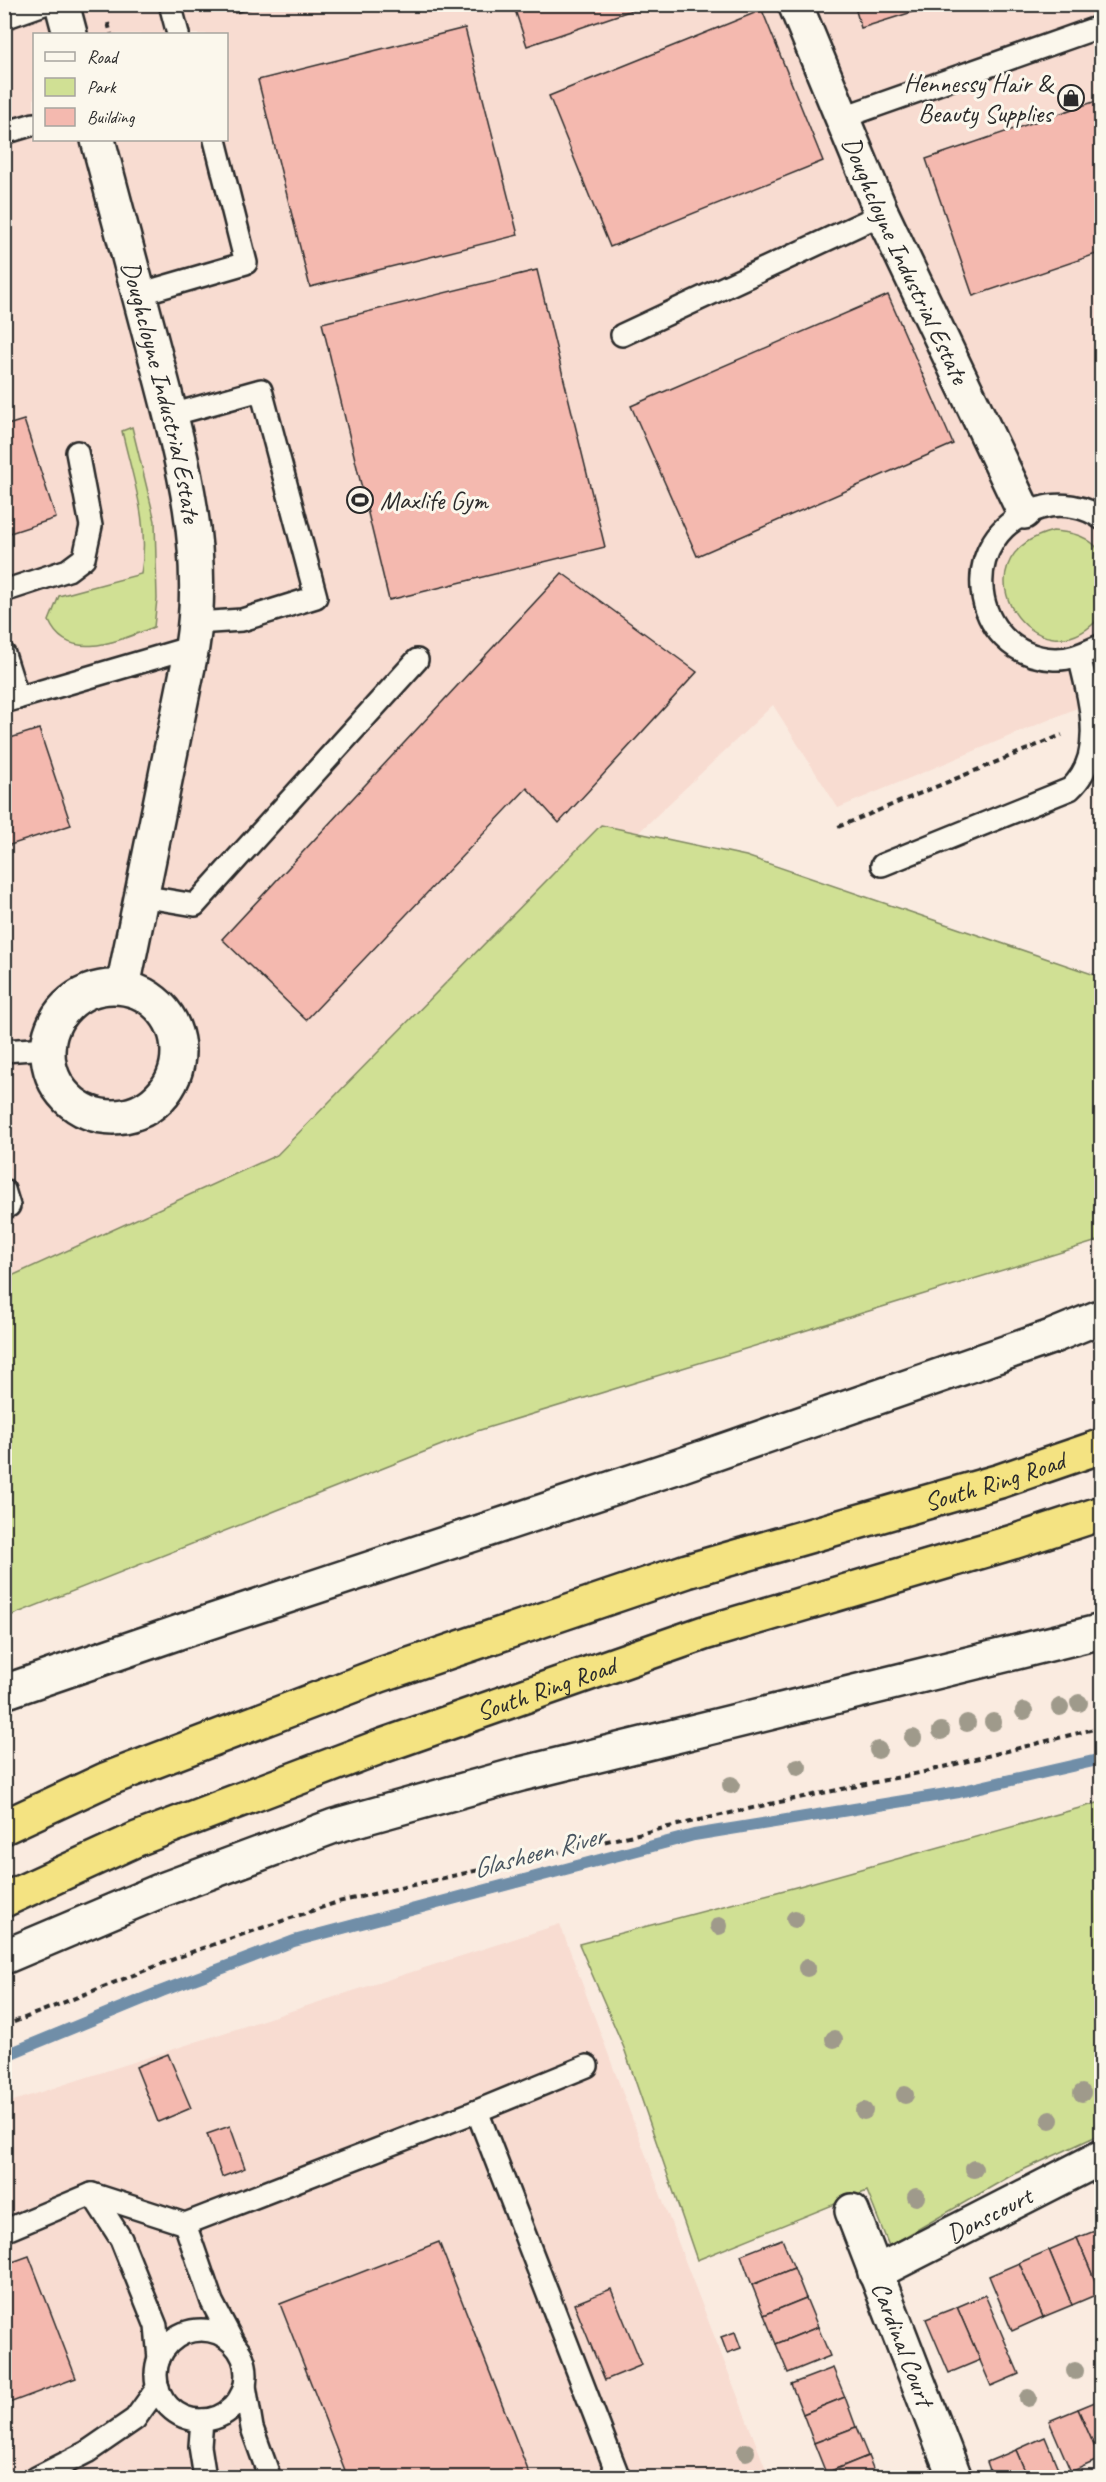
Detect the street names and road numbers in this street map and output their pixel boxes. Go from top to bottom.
street label: Doughcloyne Industrial Estate [835,132,977,390]
street label: Doughcloyne Industrial Estate [114,258,208,526]
street label: South Ring Road [920,1443,1073,1519]
street label: South Ring Road [472,1648,624,1729]
street label: Donscourt [941,2179,1040,2251]
street label: Cardinal Court [864,2277,943,2414]

